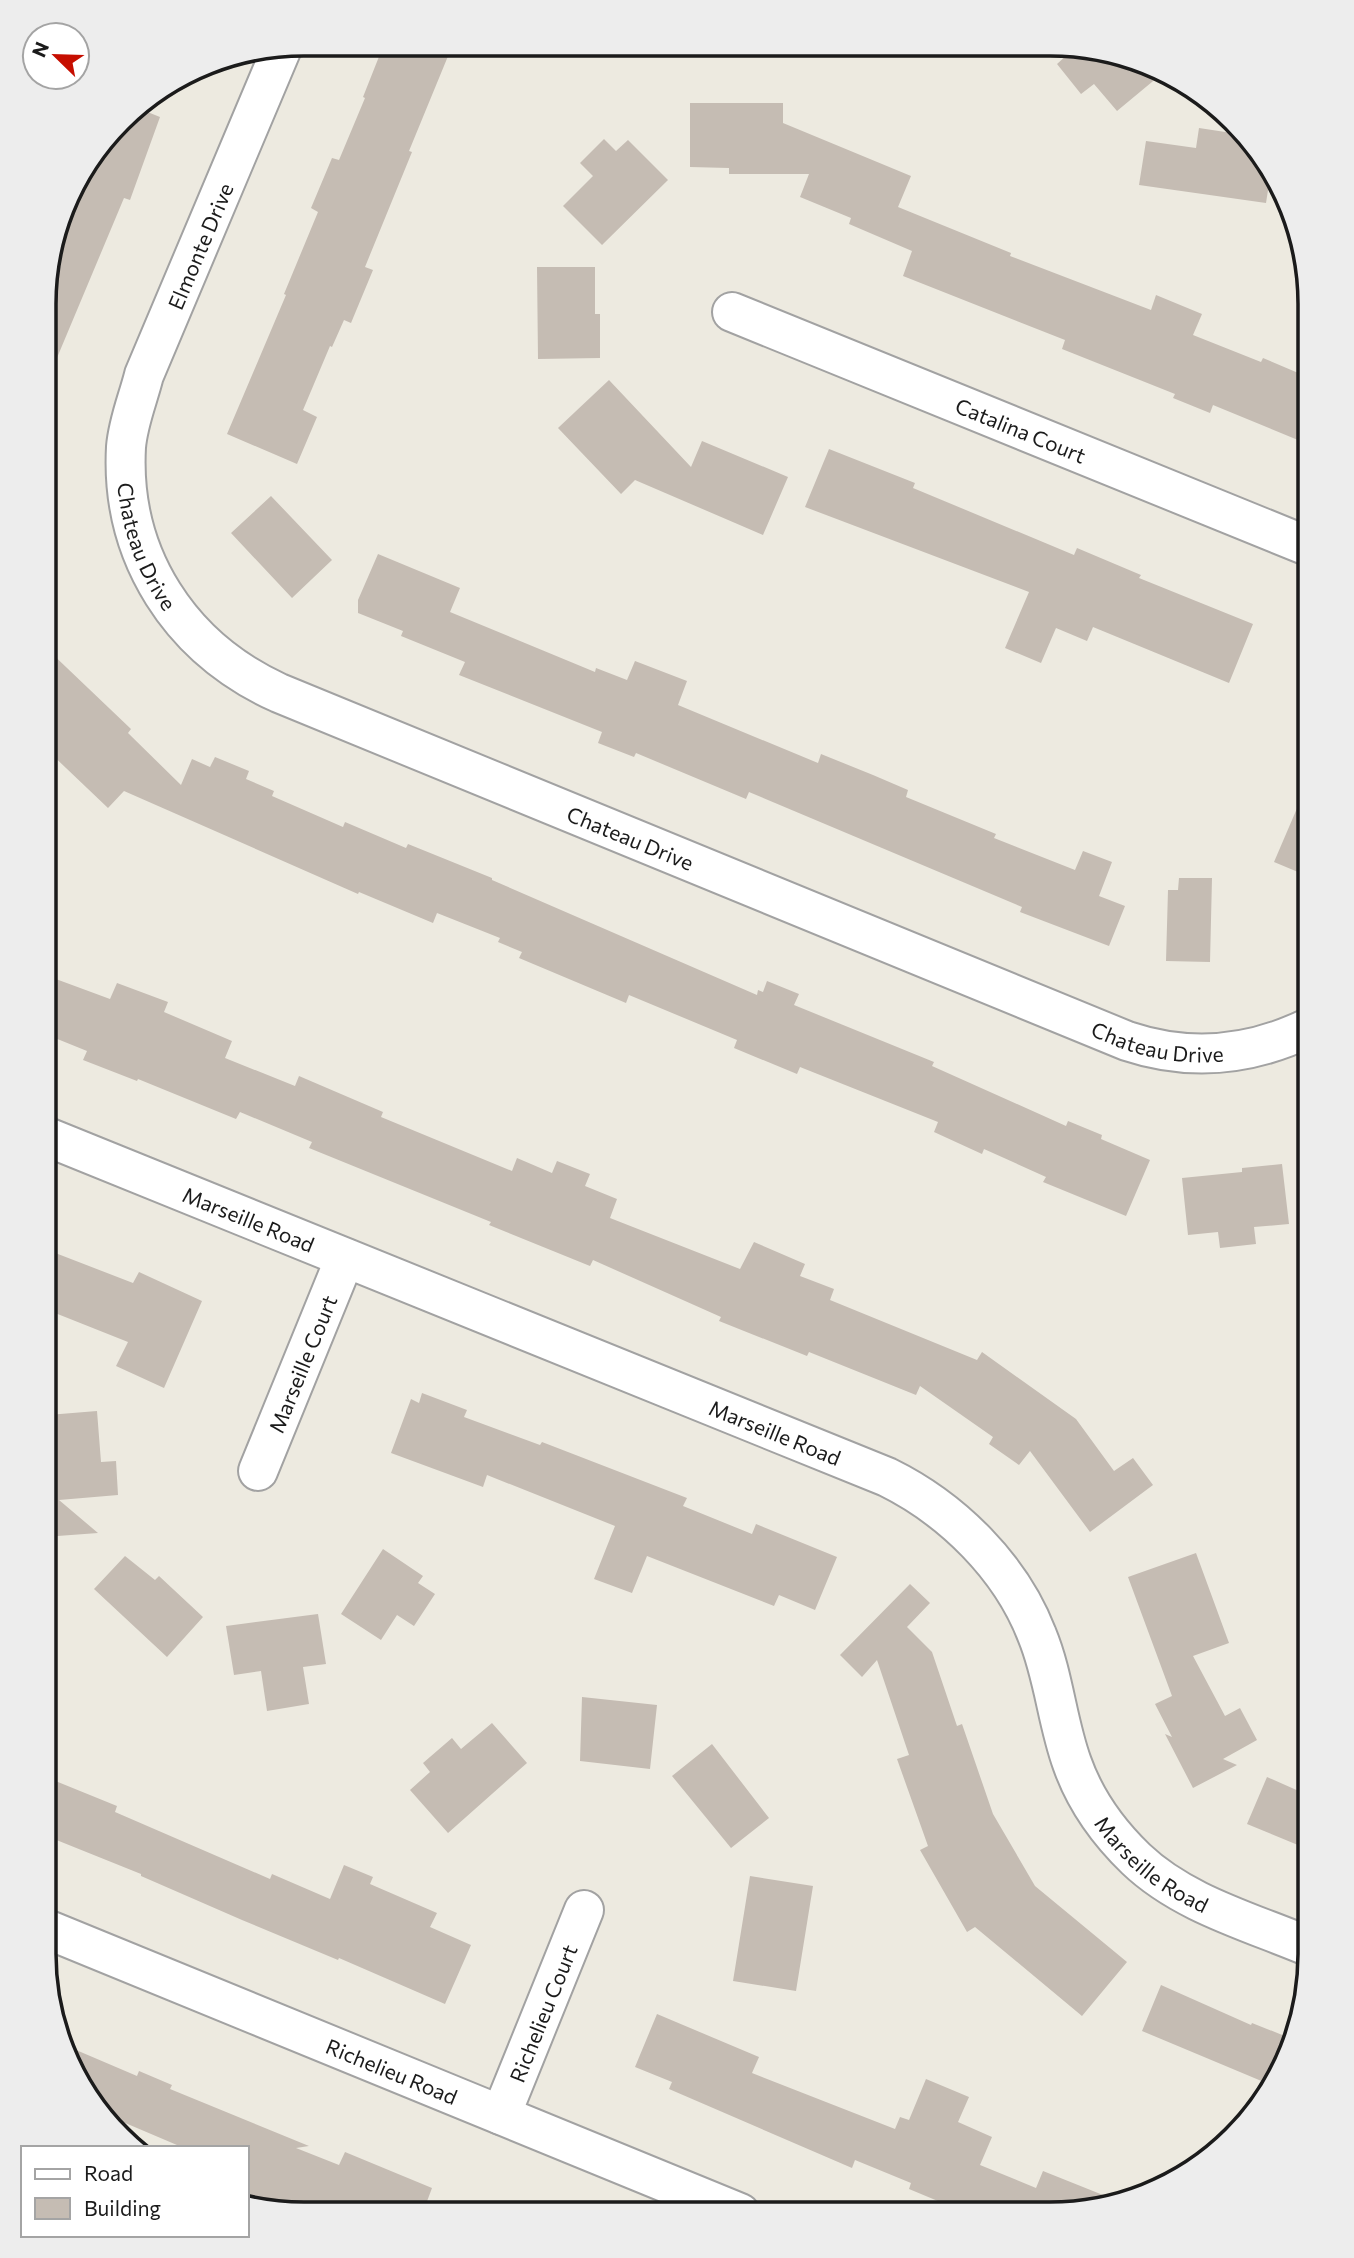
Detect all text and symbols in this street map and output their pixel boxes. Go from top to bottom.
north arrow [21,21,91,91]
text: N [27,38,53,60]
street label: Elmonte Drive [162,179,238,313]
street label: Catalina Court [952,392,1090,467]
street label: Chateau Drive [114,481,182,614]
street label: Chateau Drive [564,800,698,874]
street label: Chateau Drive [1088,1015,1224,1066]
street label: Marseille Road [179,1181,318,1256]
street label: Marseille Court [263,1291,341,1436]
street label: Marseille Road [706,1394,845,1470]
street label: Marseille Road [1090,1810,1213,1917]
street label: Richelieu Court [503,1941,581,2086]
street label: Richelieu Road [323,2032,461,2109]
legend [21,2146,248,2237]
text: Road [84,2160,133,2185]
text: Building [84,2195,161,2220]

